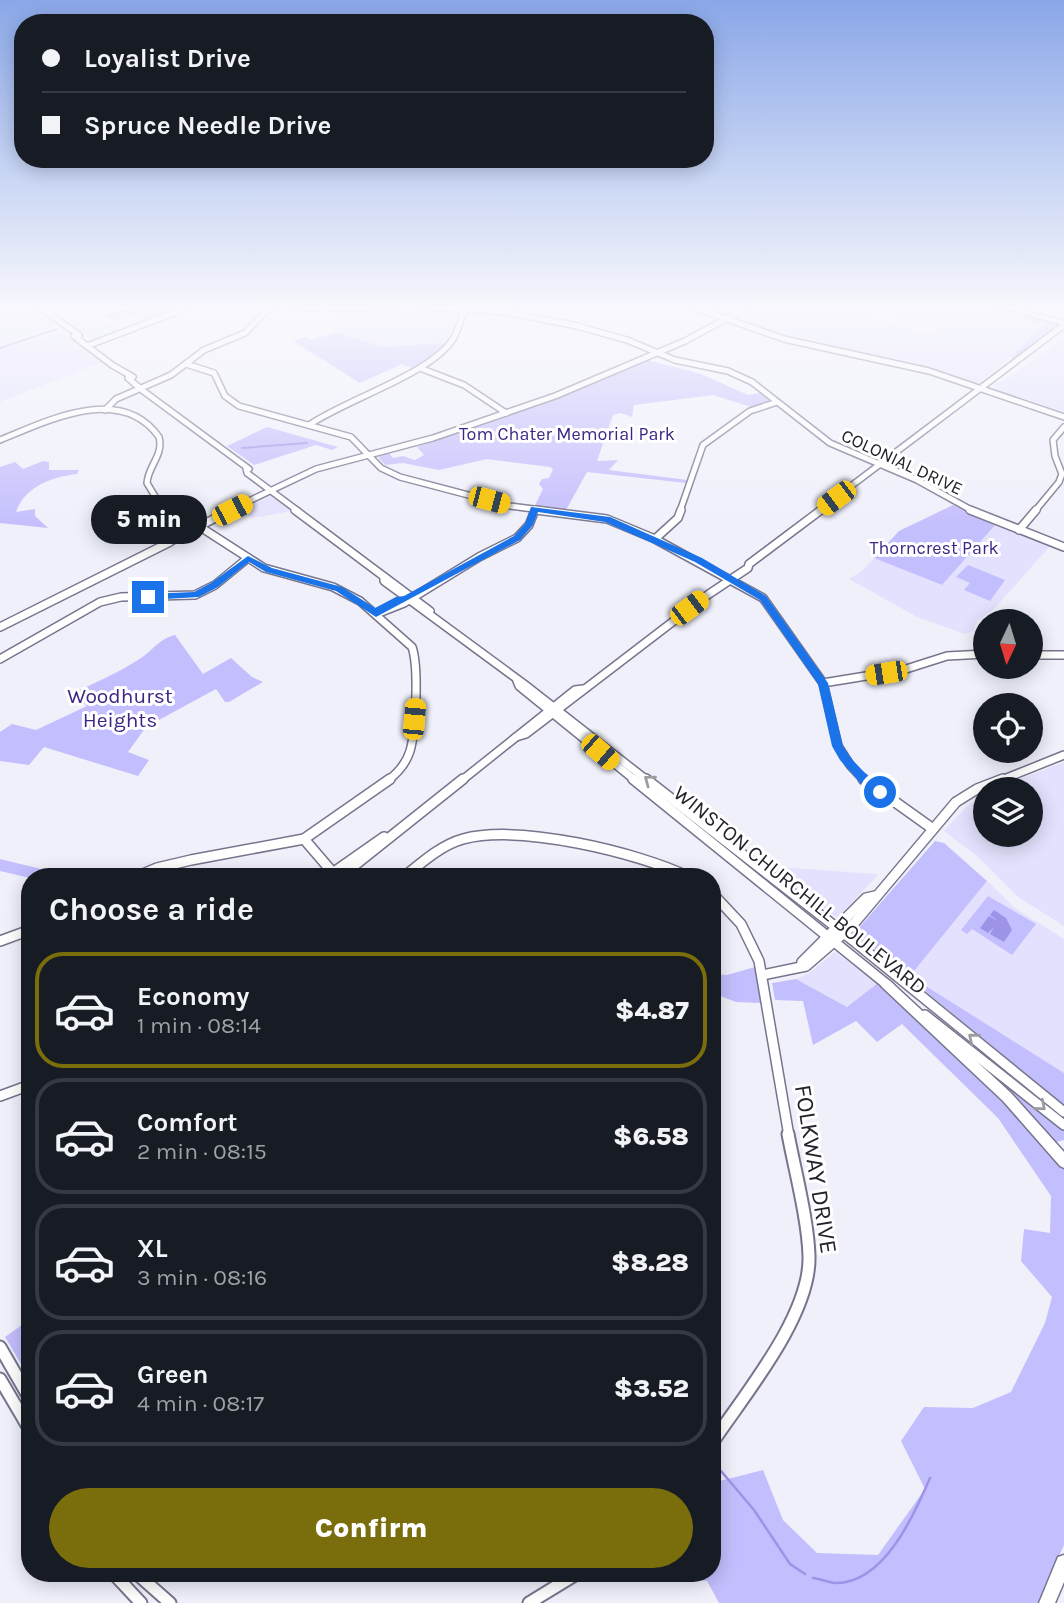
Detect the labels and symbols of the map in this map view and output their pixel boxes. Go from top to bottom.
park label: Tom Chater Memorial Park [459,423,675,445]
street label: COLONIAL DRIVE [838,424,966,500]
car [813,477,860,519]
car [466,484,513,516]
car [209,491,256,529]
callout: 5 min [90,496,206,544]
park label: Thorncrest Park [869,537,999,559]
route end [132,581,164,613]
car [666,587,713,629]
north arrow [973,609,1043,679]
car [864,659,909,687]
park label: Woodhurst Heights [67,684,173,732]
car [402,697,427,741]
car [578,730,623,774]
one-way arrow [644,776,657,789]
route start [864,776,896,808]
street label: WINSTON CHURCHILL BOULEVARD [669,781,931,999]
one-way arrow [969,1033,981,1046]
street label: FOLKWAY DRIVE [789,1082,843,1256]
one-way arrow [1032,1098,1045,1110]

